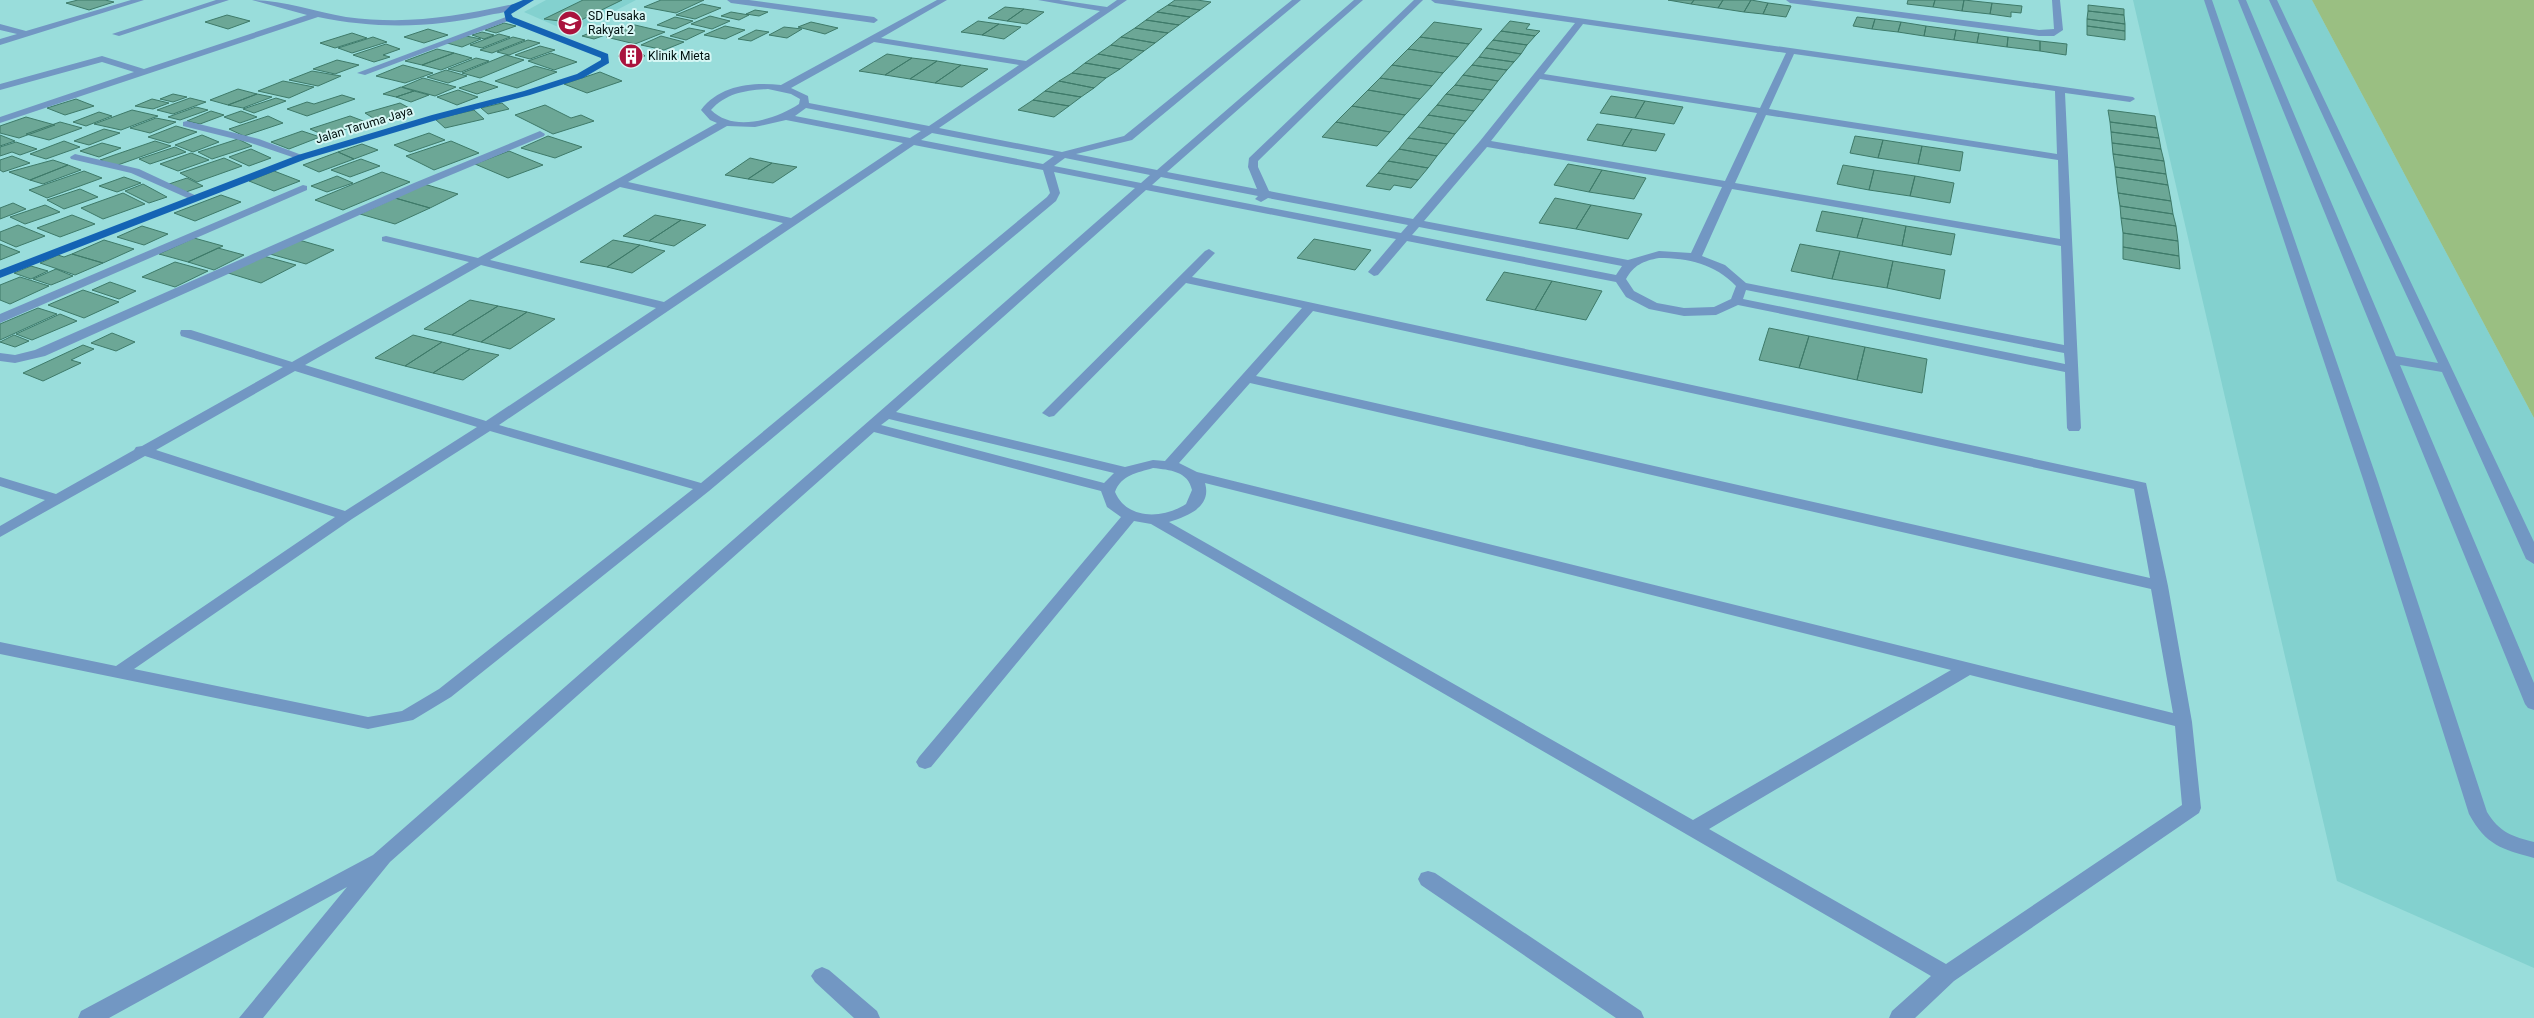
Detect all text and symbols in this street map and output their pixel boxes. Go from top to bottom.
place label: SD Pusaka Rakyat 2 [588,9,646,37]
school or university icon: SD Pusaka Rakyat 2 [557,10,583,36]
building icon: Klinik Mieta [618,43,644,69]
place label: Klinik Mieta [648,49,710,63]
street label: Jalan Taruma Jaya [314,104,414,146]

